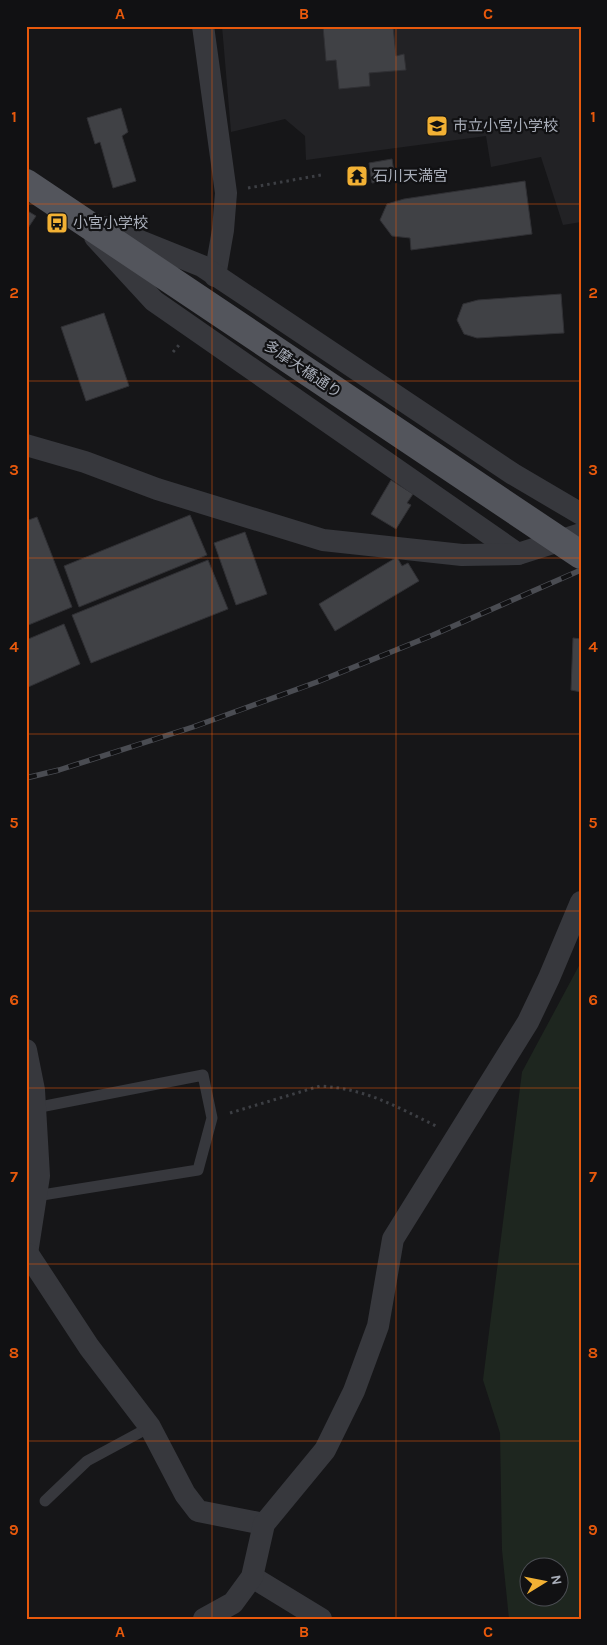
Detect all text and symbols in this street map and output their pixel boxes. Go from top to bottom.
text: A [115,4,125,23]
text: B [299,4,309,23]
text: C [483,4,493,23]
text: 1 [11,107,17,126]
text: 1 [590,107,596,126]
school or university icon: 市立小宮小学校 [425,114,449,138]
place label: 市立小宮小学校 [453,117,558,135]
temple icon: 石川天満宮 [345,164,369,188]
place label: 石川天満宮 [373,167,448,185]
bus stop icon: 小宮小学校 [45,211,69,235]
place label: 小宮小学校 [73,214,148,232]
text: 2 [9,283,19,302]
text: 2 [588,283,598,302]
street label: 多摩大橋通り [261,336,345,402]
text: 3 [9,460,19,479]
text: 3 [588,460,598,479]
text: 4 [9,637,19,656]
text: 4 [588,637,598,656]
text: 5 [9,813,19,832]
text: 5 [588,813,598,832]
text: 6 [9,990,19,1009]
text: 6 [588,990,598,1009]
text: 7 [10,1167,18,1186]
text: 7 [589,1167,597,1186]
text: 8 [9,1343,19,1362]
text: 8 [588,1343,598,1362]
text: 9 [9,1520,19,1539]
text: 9 [588,1520,598,1539]
north arrow [520,1558,570,1608]
text: N [547,1573,566,1586]
text: A [115,1622,125,1641]
text: B [299,1622,309,1641]
text: C [483,1622,493,1641]

